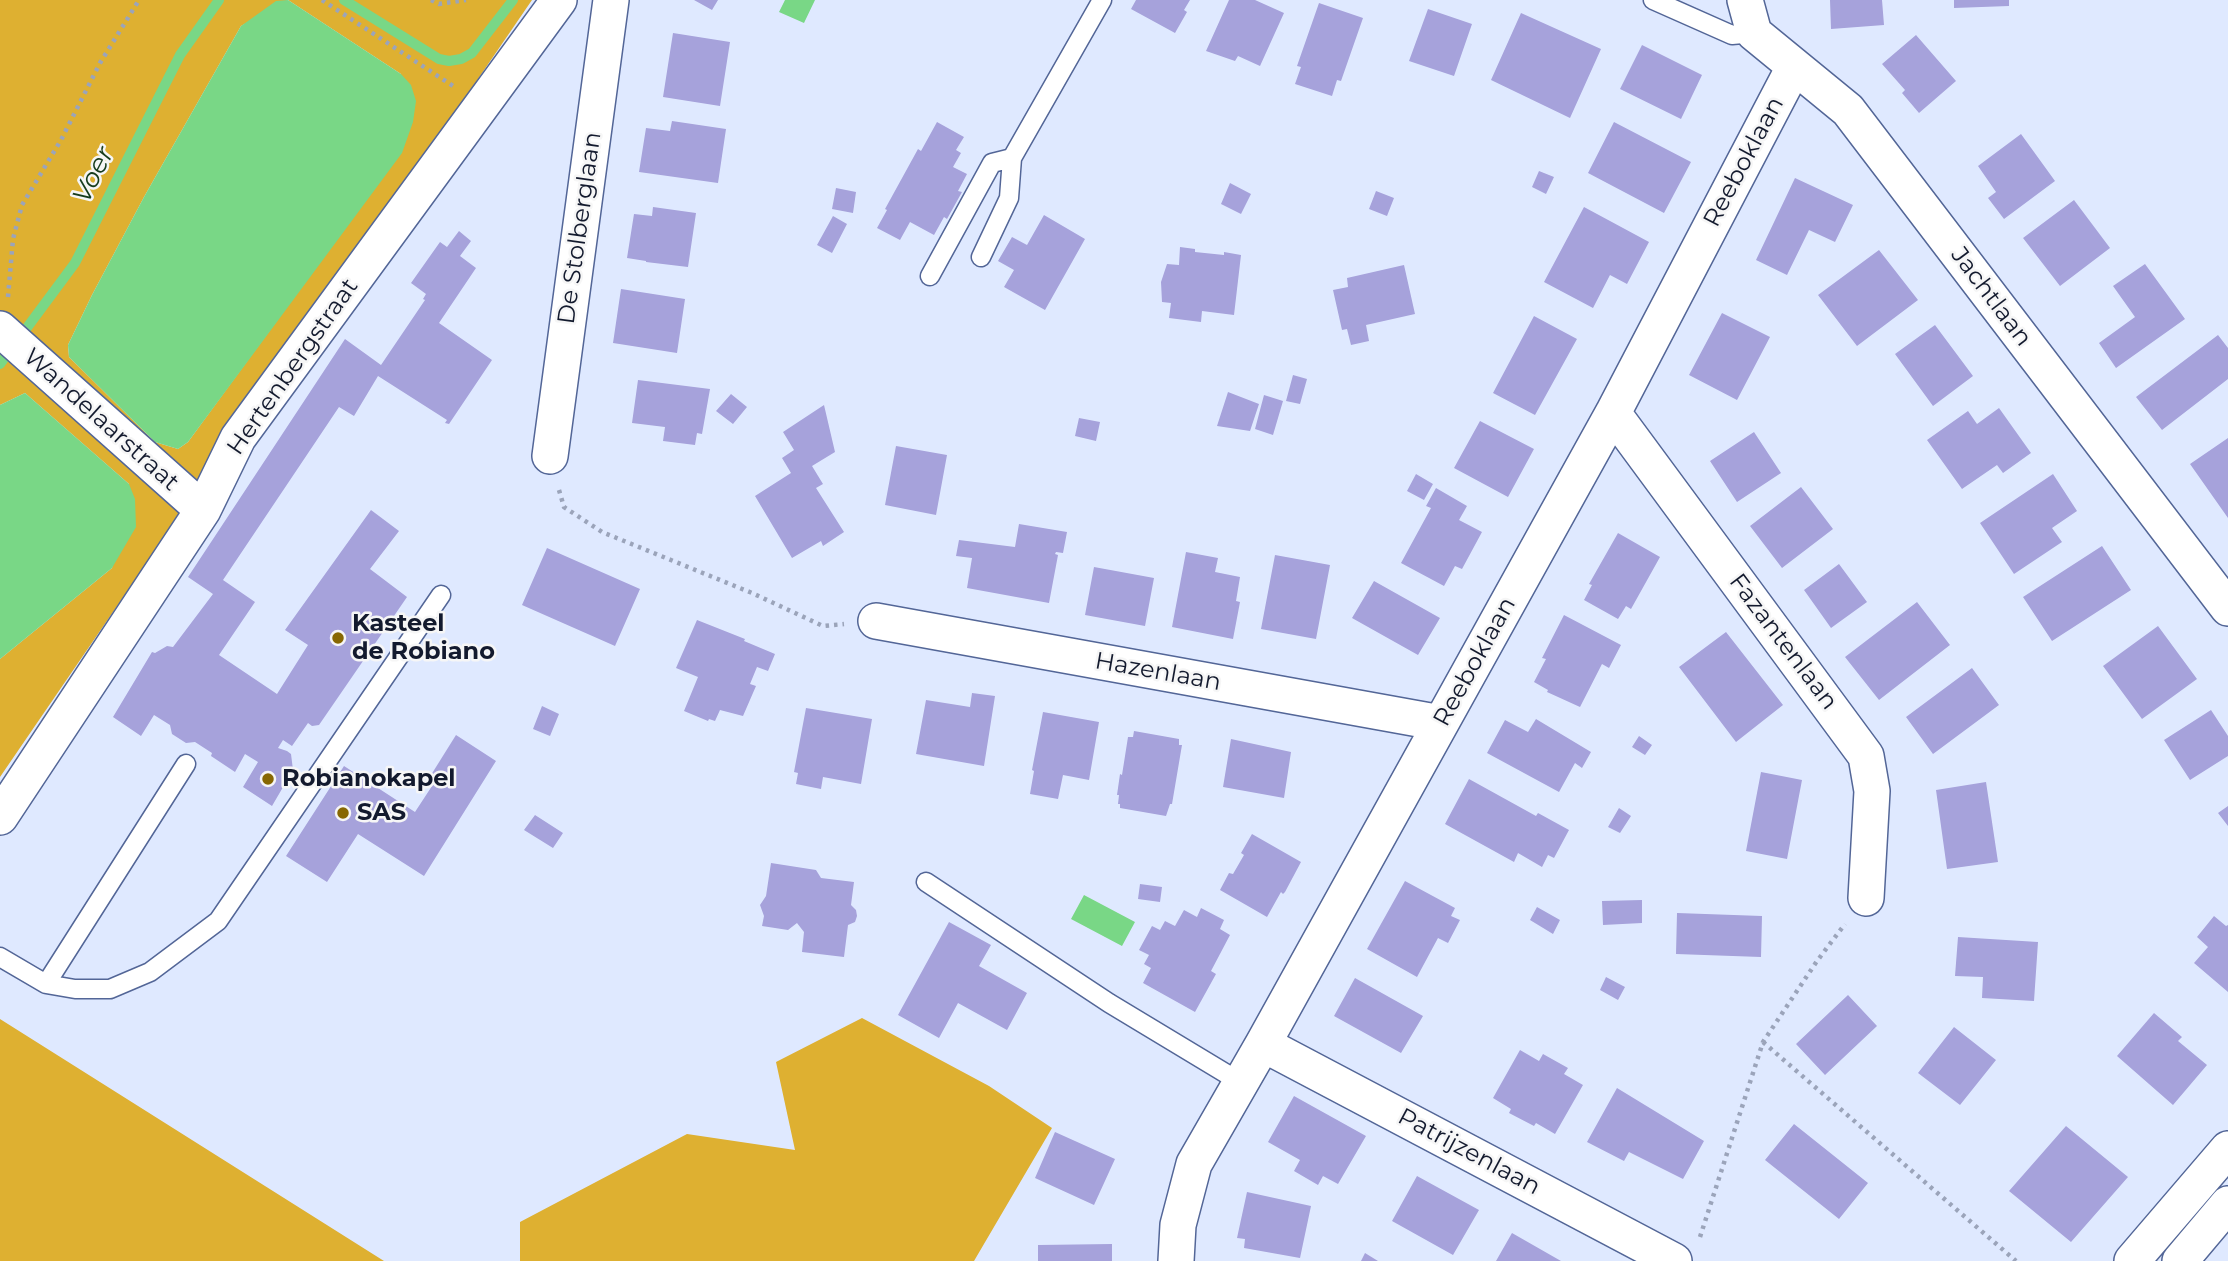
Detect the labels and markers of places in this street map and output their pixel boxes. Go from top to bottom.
place label: Kasteel de Robiano [352,610,495,666]
marker: Kasteel de Robiano [330,630,346,646]
place label: Robianokapel [282,765,456,793]
marker: Robianokapel [260,771,276,787]
place label: SAS [357,799,406,827]
marker: SAS [335,805,351,821]

